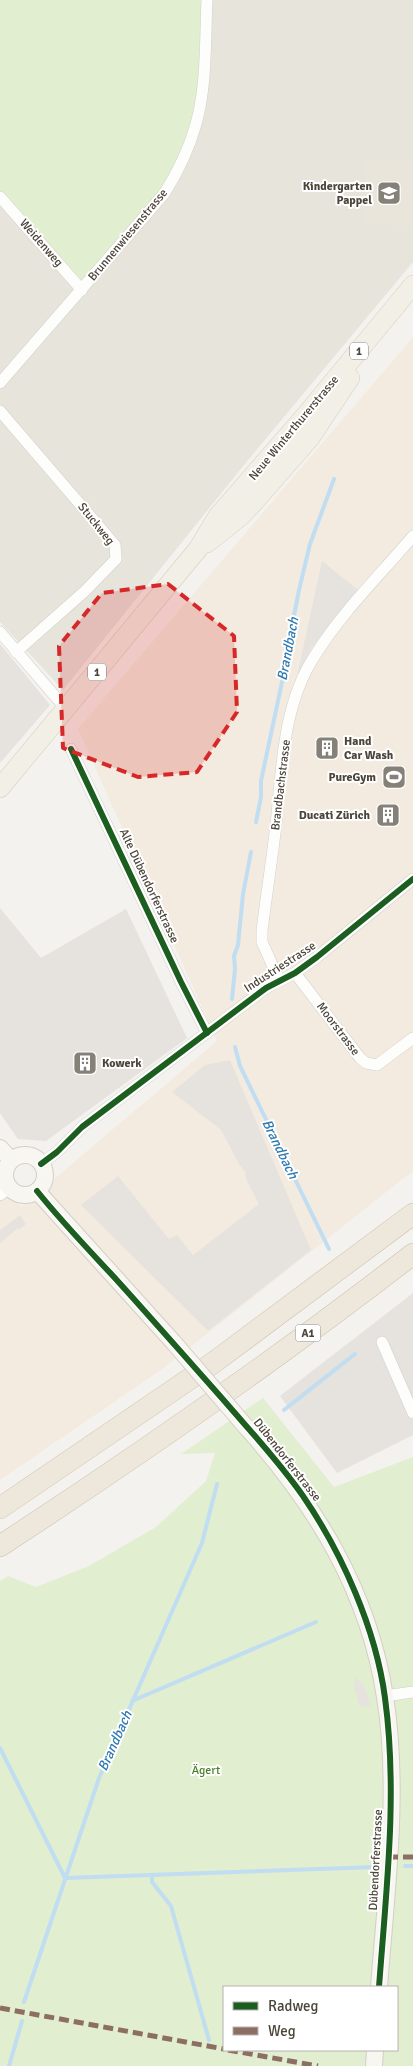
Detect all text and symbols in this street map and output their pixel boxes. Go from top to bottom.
place label: Kindergarten Pappel [303,179,372,208]
school or university icon: Kindergarten Pappel [376,180,402,206]
street label: Brunnenwiesenstrasse [85,186,171,284]
street label: Weidenweg [16,216,66,270]
road number: 1 [350,342,368,360]
street label: Neue Winterthurerstrasse [246,372,342,484]
street label: Stuckweg [74,500,118,548]
water label: Brandbach [274,616,303,682]
road number: 1 [88,664,106,680]
place label: Hand Car Wash [344,734,394,763]
building icon: Hand Car Wash [314,735,340,761]
street label: Brandbachstrasse [268,739,294,831]
sports icon: PureGym [381,764,407,790]
place label: PureGym [328,770,376,785]
building icon: Ducati Zürich [375,802,401,828]
place label: Ducati Zürich [299,808,370,823]
street label: Alte Dübendorferstrasse [116,826,182,946]
street label: Industriestrasse [241,938,319,996]
street label: Moorstrasse [313,999,363,1059]
building icon: Kowerk [72,1050,98,1076]
place label: Kowerk [102,1056,142,1071]
water label: Brandbach [258,1116,302,1182]
road number: A1 [296,1325,320,1342]
street label: Dübendorferstrasse [250,1415,324,1505]
water label: Brandbach [94,1708,136,1774]
park label: Ägert [192,1763,220,1778]
street label: Dübendorferstrasse [366,1809,386,1911]
legend [223,1986,398,2051]
text: Radweg [268,1997,319,2015]
text: Weg [268,2022,296,2040]

